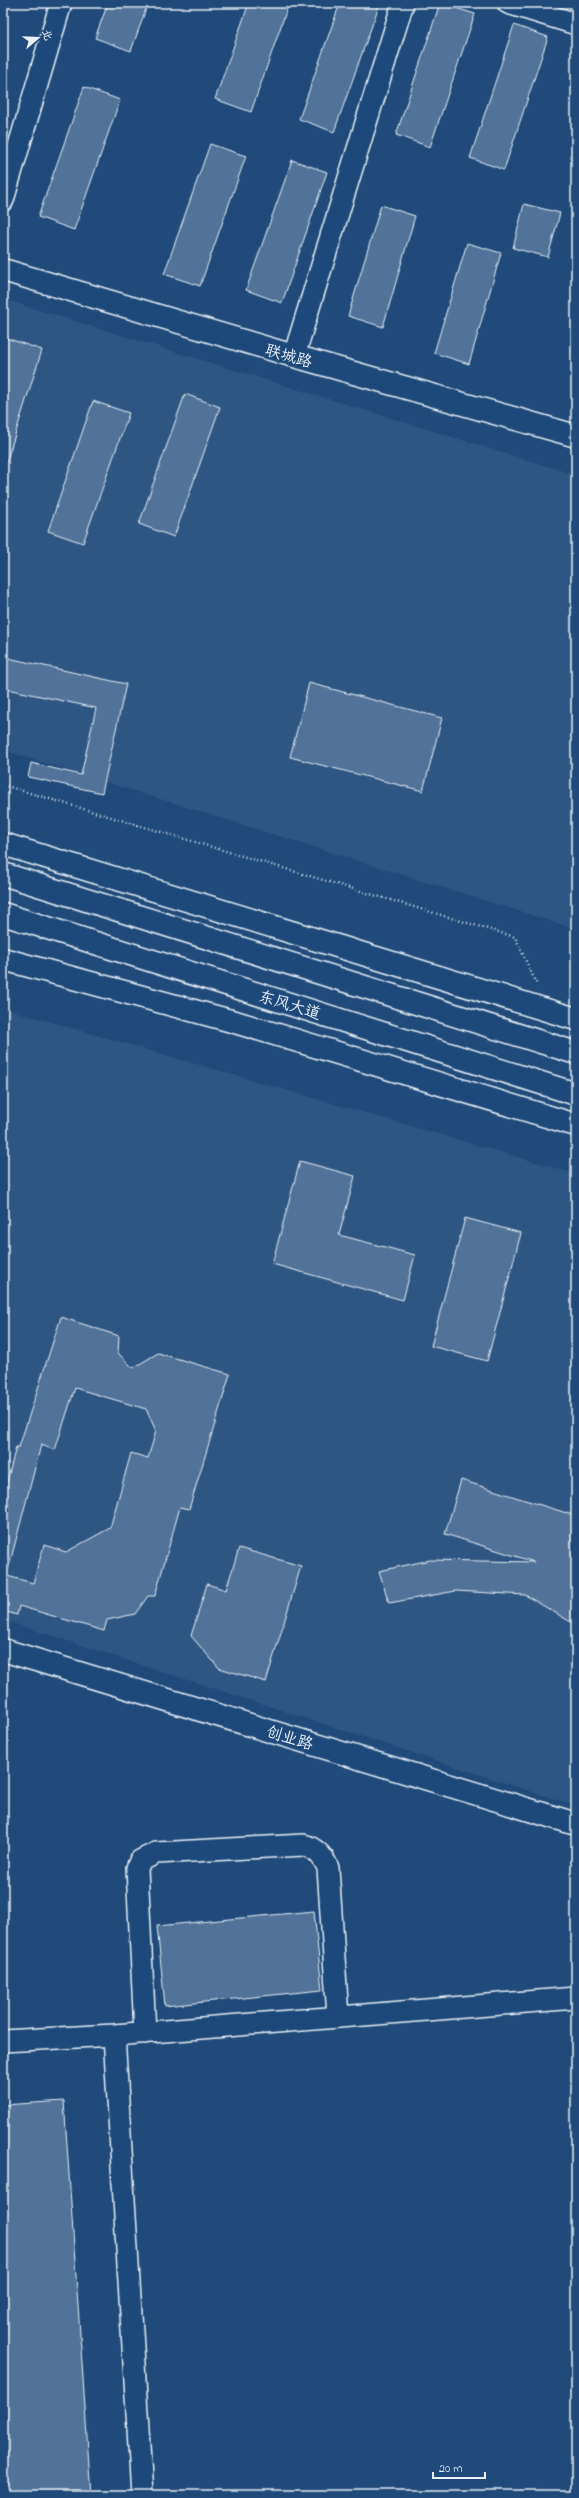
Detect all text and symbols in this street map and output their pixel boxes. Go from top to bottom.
north arrow [18,18,58,58]
text: 北 [37,27,56,43]
street label: 联城路 [262,339,315,375]
street label: 东风大道 [255,985,324,1027]
street label: 创业路 [263,1720,316,1757]
scale bar [433,2454,485,2480]
text: 20 m [439,2460,462,2478]

